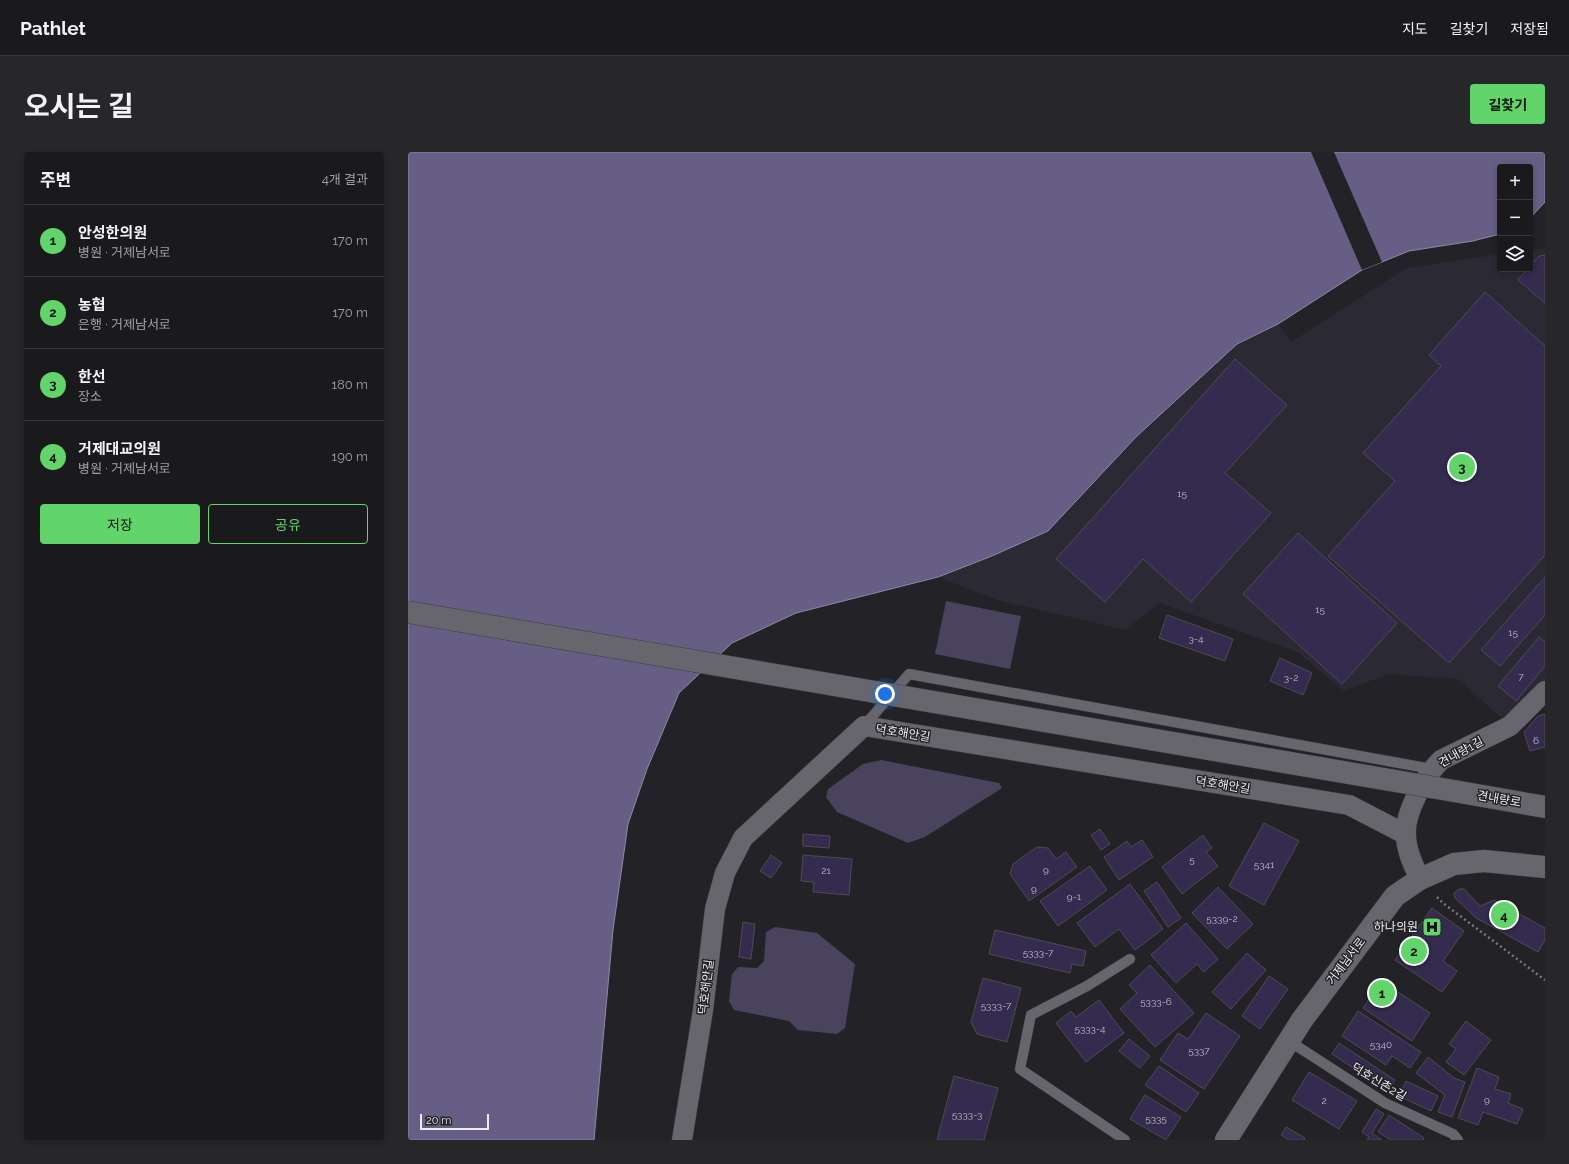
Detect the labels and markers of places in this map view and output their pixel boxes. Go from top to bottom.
pin: 3 [1449,452,1475,482]
pin: 4 [1491,900,1517,930]
hospital icon: 하나의원 [1421,916,1443,938]
place label: 하나의원 [1374,920,1418,934]
pin: 2 [1401,936,1427,966]
pin: 1 [1369,978,1395,1008]

